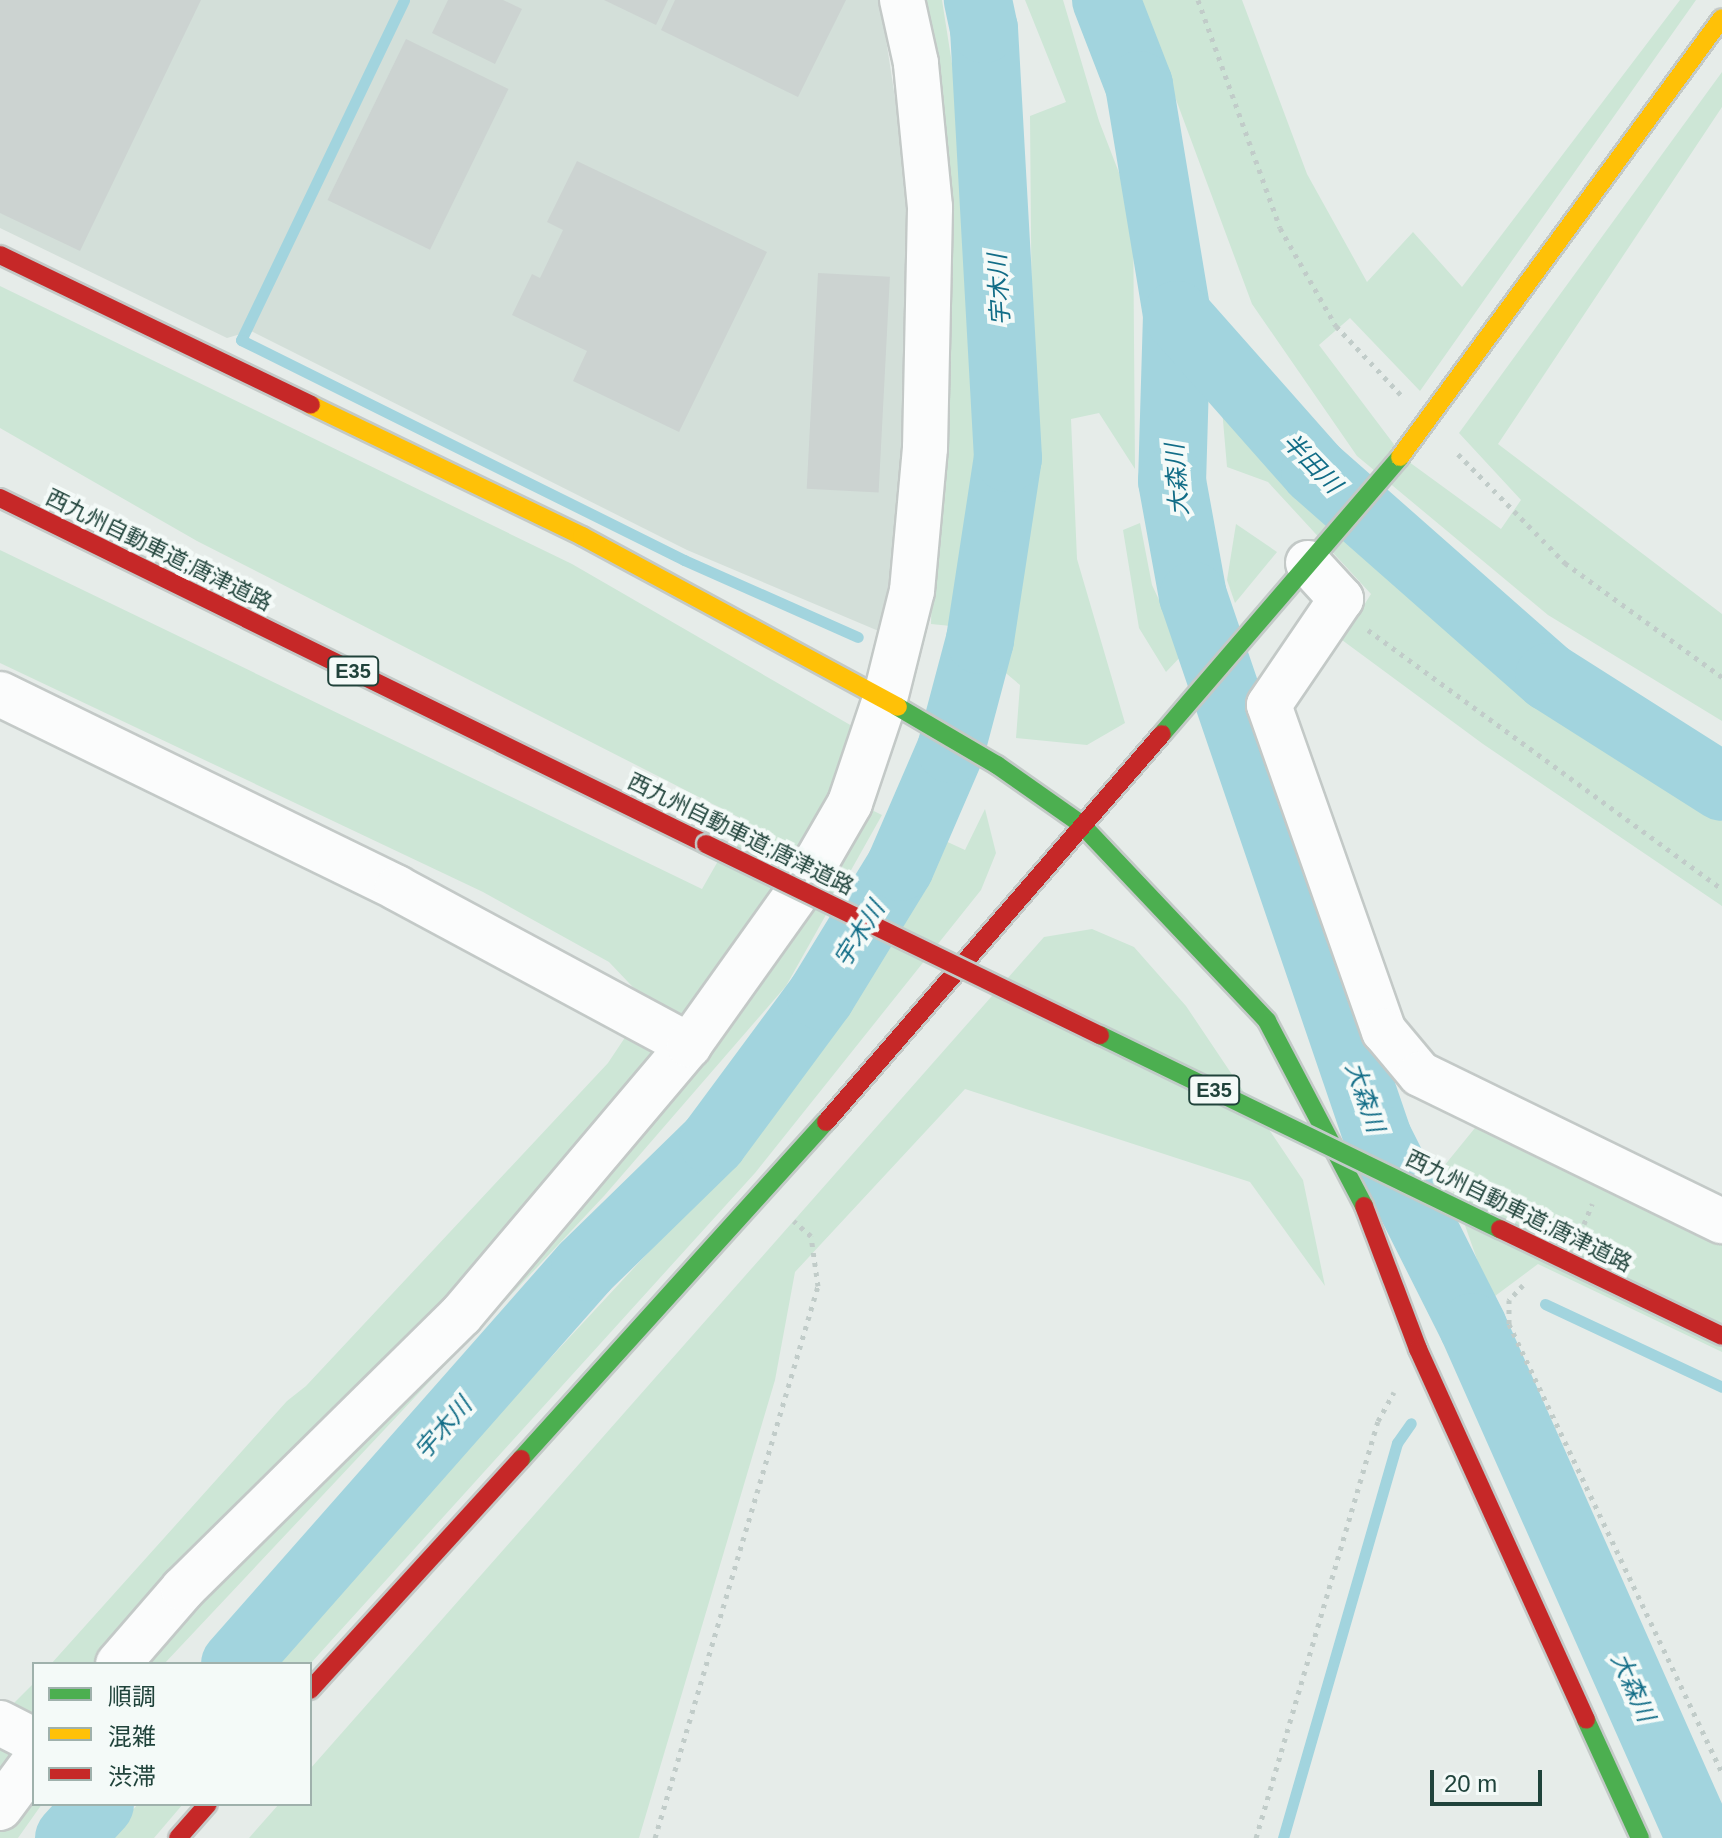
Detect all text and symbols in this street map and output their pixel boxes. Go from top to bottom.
water label: 宇木川 [983,253,1015,327]
water label: 半田川 [1277,427,1347,499]
water label: 大森川 [1160,443,1194,517]
street label: 西九州自動車道;唐津道路 [42,484,276,616]
road number: E35 [327,655,379,687]
street label: 西九州自動車道;唐津道路 [624,768,858,900]
water label: 宇木川 [828,896,890,972]
water label: 大森川 [1340,1058,1390,1136]
road number: E35 [1188,1074,1240,1106]
street label: 西九州自動車道;唐津道路 [1402,1145,1636,1277]
water label: 宇木川 [409,1391,477,1465]
water label: 大森川 [1605,1648,1661,1726]
legend [32,1662,312,1806]
text: 順調 [108,1683,156,1710]
text: 混雑 [108,1723,156,1750]
scale bar [1434,1754,1546,1804]
text: 渋滞 [108,1763,156,1790]
text: 20 m [1444,1770,1497,1797]

